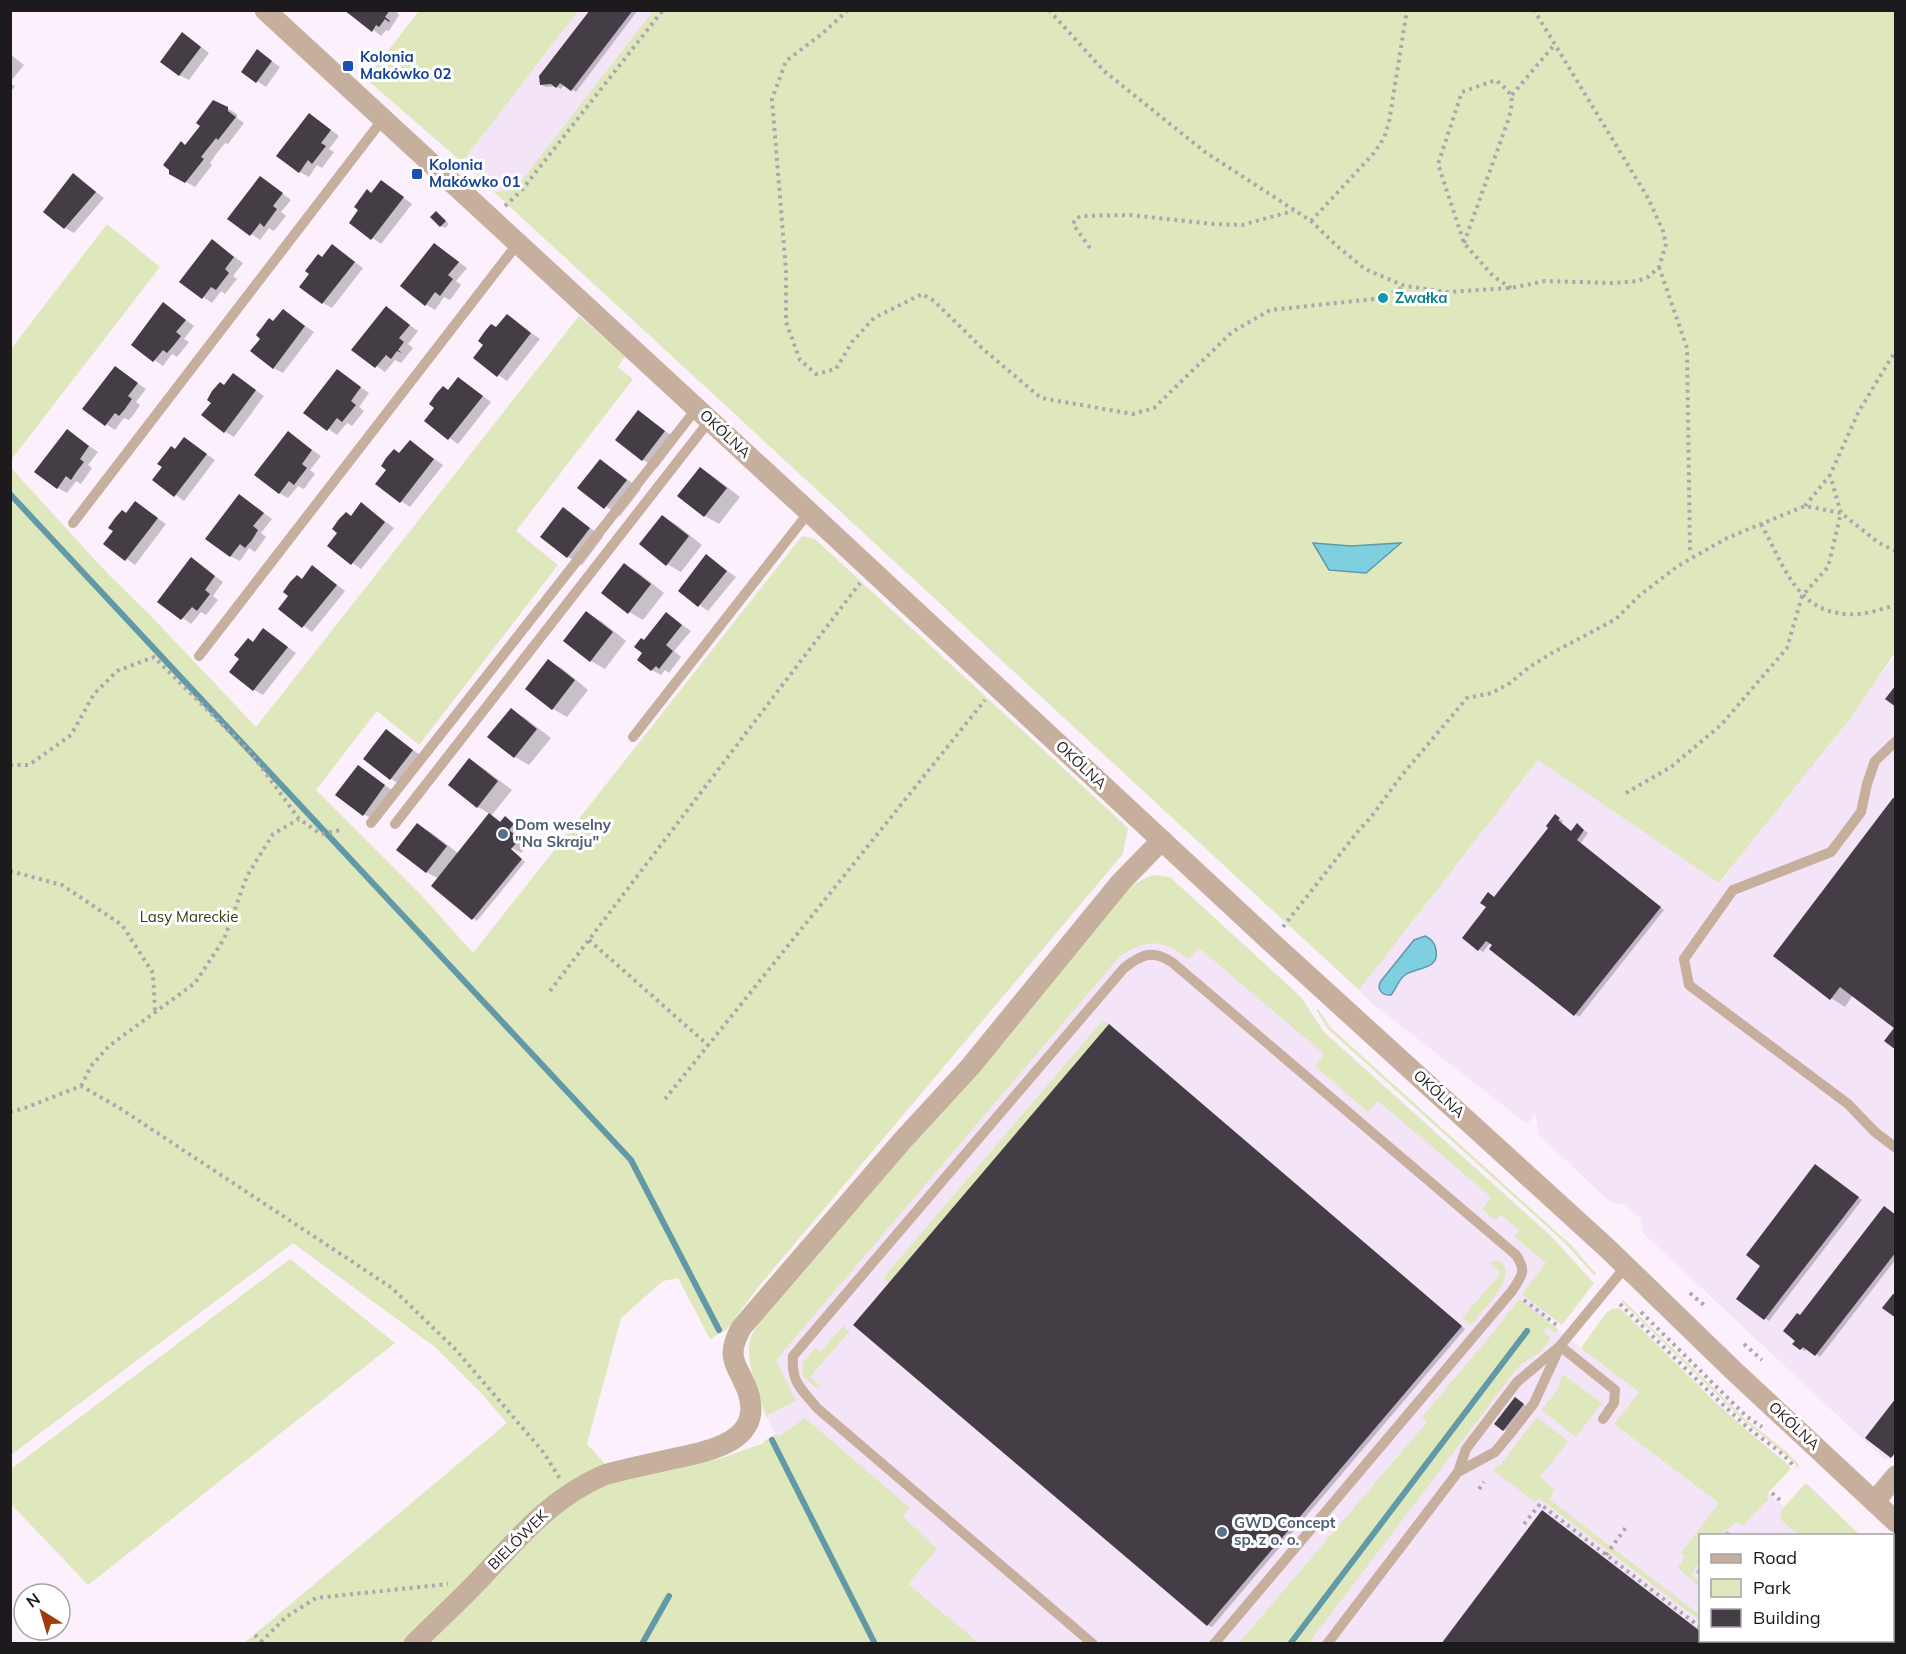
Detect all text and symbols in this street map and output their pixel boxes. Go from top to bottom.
place label: Kolonia Makówko 02 [360,47,452,83]
marker: Kolonia Makówko 02 [341,59,355,73]
place label: Kolonia Makówko 01 [429,155,521,191]
marker: Kolonia Makówko 01 [410,167,424,181]
place label: Zwałka [1395,288,1448,307]
marker: Zwałka [1376,291,1390,305]
street label: OKÓLNA [696,405,755,462]
street label: OKÓLNA [1052,736,1111,793]
place label: Dom weselny "Na Skraju" [515,815,612,851]
marker: Dom weselny "Na Skraju" [496,827,510,841]
park label: Lasy Mareckie [140,907,238,926]
street label: OKÓLNA [1410,1066,1469,1122]
street label: OKÓLNA [1765,1397,1824,1454]
street label: BIELÓWEK [484,1505,552,1574]
place label: GWD Concept sp. z o. o. [1234,1513,1336,1549]
marker: GWD Concept sp. z o. o. [1215,1525,1229,1539]
legend [1699,1534,1894,1642]
text: Road [1753,1546,1797,1569]
text: Park [1753,1576,1792,1599]
north arrow [12,1582,72,1642]
text: N [22,1588,44,1612]
text: Building [1753,1606,1821,1629]

